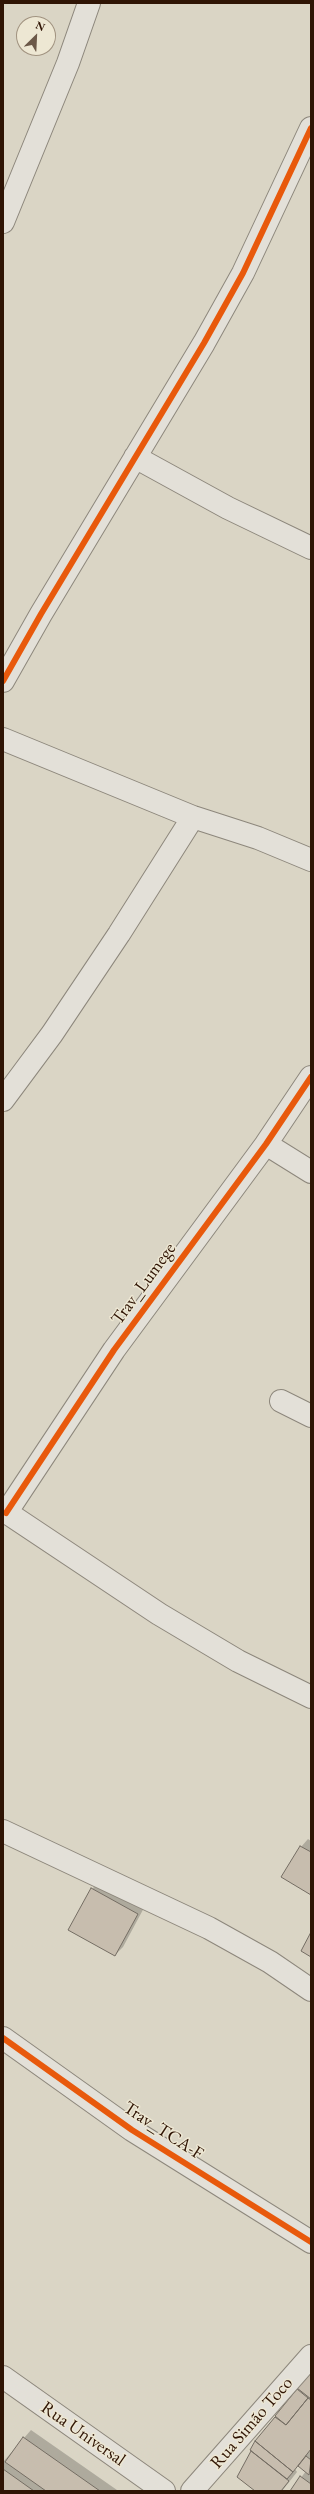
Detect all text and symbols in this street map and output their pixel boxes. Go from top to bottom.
north arrow [16,16,56,56]
text: N [34,18,47,34]
street label: Trav_Lumege [107,1239,181,1329]
street label: Trav_TCA-F [119,2097,207,2165]
street label: Rua Simão Toco [206,2373,298,2473]
street label: Rua Universal [37,2397,129,2471]

